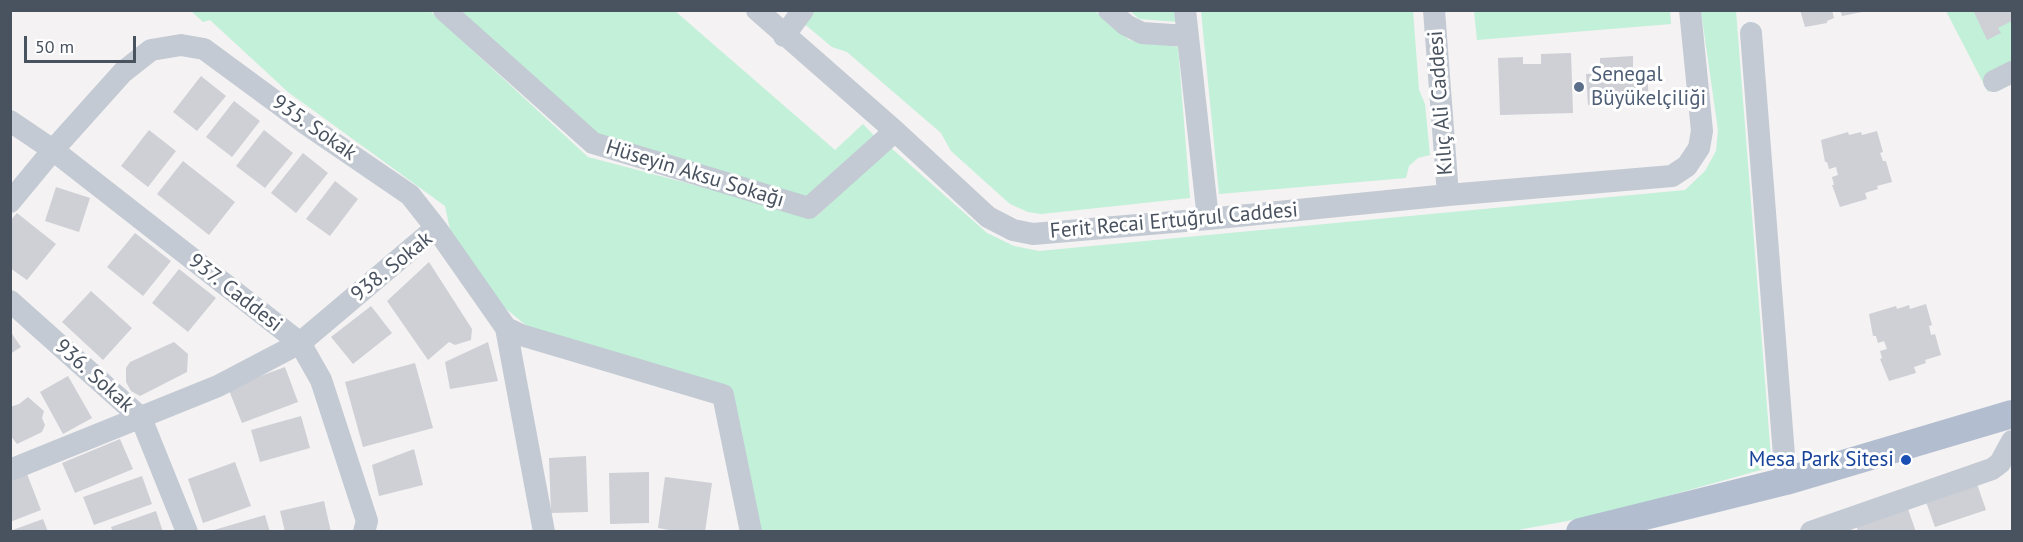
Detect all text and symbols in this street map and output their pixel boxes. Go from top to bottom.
scale bar [27,24,140,62]
street label: Kılıç Ali Caddesi [1423,30,1459,176]
text: 50 m [35,35,74,58]
place label: Senegal Büyükelçiliği [1591,62,1706,112]
marker: Senegal Büyükelçiliği [1572,80,1586,94]
street label: 935. Sokak [267,90,361,166]
street label: Hüseyin Aksu Sokağı [603,135,787,213]
street label: Ferit Recai Ertuğrul Caddesi [1049,198,1299,244]
street label: 938. Sokak [346,227,438,307]
street label: 937. Caddesi [183,249,287,337]
street label: 936. Sokak [49,334,139,418]
place label: Mesa Park Sitesi [1749,447,1894,473]
marker: Mesa Park Sitesi [1899,453,1913,467]

